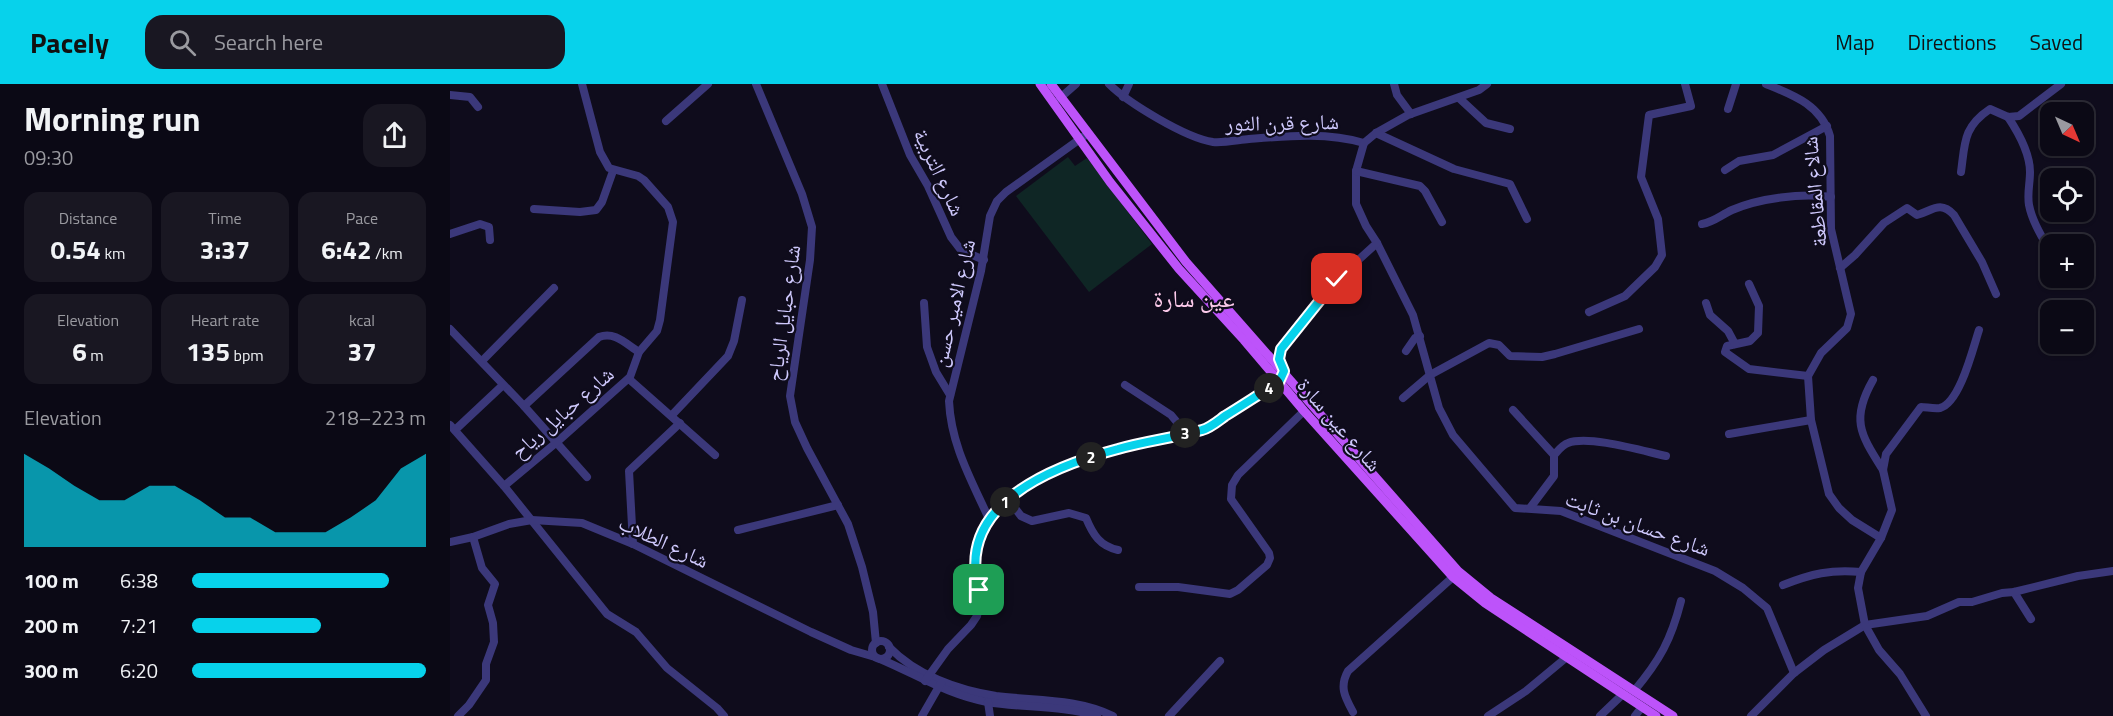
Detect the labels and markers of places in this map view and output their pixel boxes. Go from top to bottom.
pin [1311,253,1362,304]
pin: 4 [1254,373,1284,403]
pin: 3 [1170,418,1200,448]
pin: 2 [1076,442,1106,472]
pin: 1 [990,487,1020,517]
pin [953,564,1004,615]

